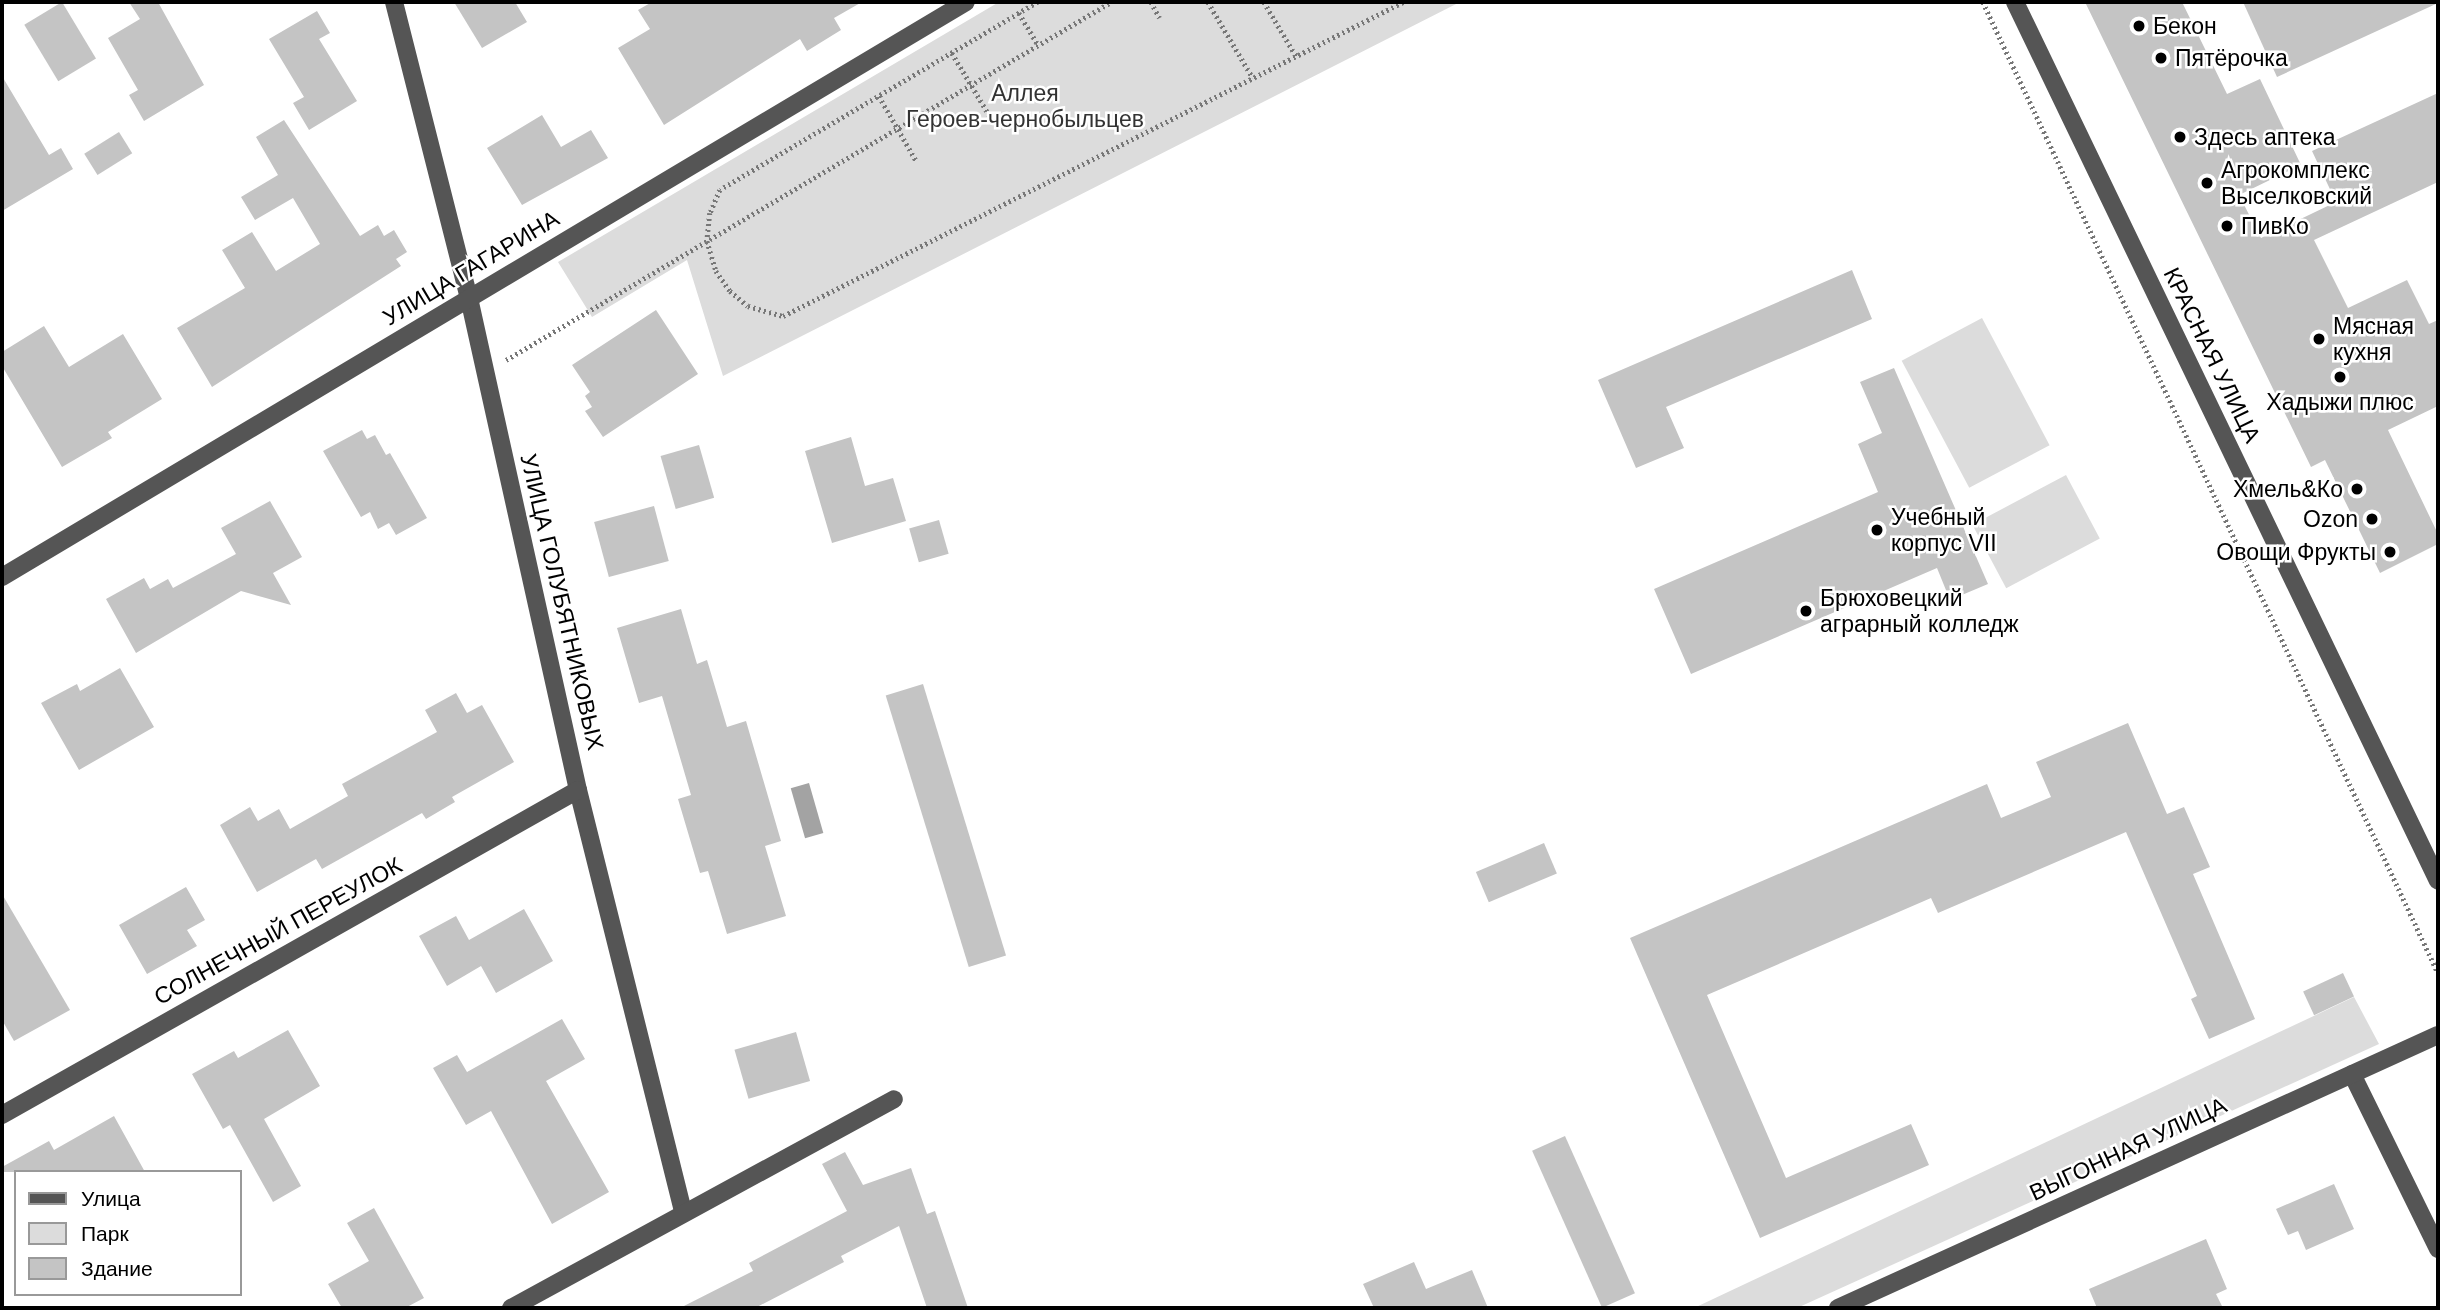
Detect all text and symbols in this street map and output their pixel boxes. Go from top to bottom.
place label: Бекон [2153,12,2217,40]
marker: Бекон [2131,18,2147,34]
place label: Пятёрочка [2175,44,2288,72]
marker: Пятёрочка [2153,50,2169,66]
park label: Аллея Героев-чернобыльцев [906,79,1144,133]
place label: Здесь аптека [2194,123,2336,151]
marker: Здесь аптека [2172,129,2188,145]
place label: Агрокомплекс Выселковский [2221,156,2372,210]
marker: Агрокомплекс Выселковский [2199,175,2215,191]
street label: УЛИЦА ГАГАРИНА [378,205,564,331]
place label: ПивКо [2241,212,2309,240]
marker: ПивКо [2219,218,2235,234]
street label: КРАСНАЯ УЛИЦА [2158,263,2266,447]
place label: Мясная кухня [2333,312,2414,366]
marker: Мясная кухня [2311,331,2327,347]
marker: Хадыжи плюс [2332,369,2348,385]
place label: Хадыжи плюс [2266,388,2414,416]
street label: УЛИЦА ГОЛУБЯТНИКОВЫХ [514,451,610,753]
place label: Хмель&Ко [2233,475,2343,503]
marker: Хмель&Ко [2349,481,2365,497]
place label: Учебный корпус VII [1891,503,1997,557]
place label: Ozon [2303,505,2358,533]
marker: Ozon [2364,511,2380,527]
marker: Учебный корпус VII [1869,522,1885,538]
place label: Овощи Фрукты [2216,538,2376,566]
marker: Овощи Фрукты [2382,544,2398,560]
place label: Брюховецкий аграрный колледж [1820,584,2019,638]
marker: Брюховецкий аграрный колледж [1798,603,1814,619]
street label: СОЛНЕЧНЫЙ ПЕРЕУЛОК [149,851,407,1011]
street label: ВЫГОННАЯ УЛИЦА [2025,1091,2231,1207]
legend [14,1170,242,1296]
text: Улица [81,1187,141,1210]
text: Парк [81,1222,129,1245]
text: Здание [81,1257,153,1280]

